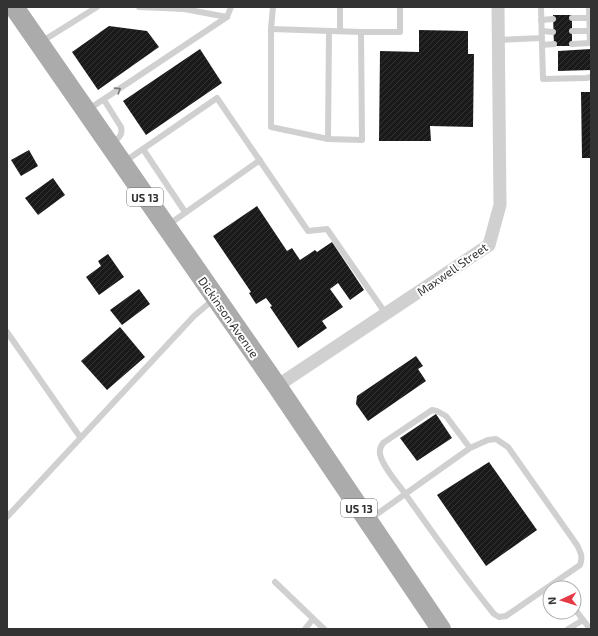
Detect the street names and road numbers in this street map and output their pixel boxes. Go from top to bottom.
road number: US 13 [127,188,163,206]
street label: Maxwell Street [414,239,490,298]
street label: Dickinson Avenue [196,274,262,360]
road number: US 13 [341,499,377,517]

